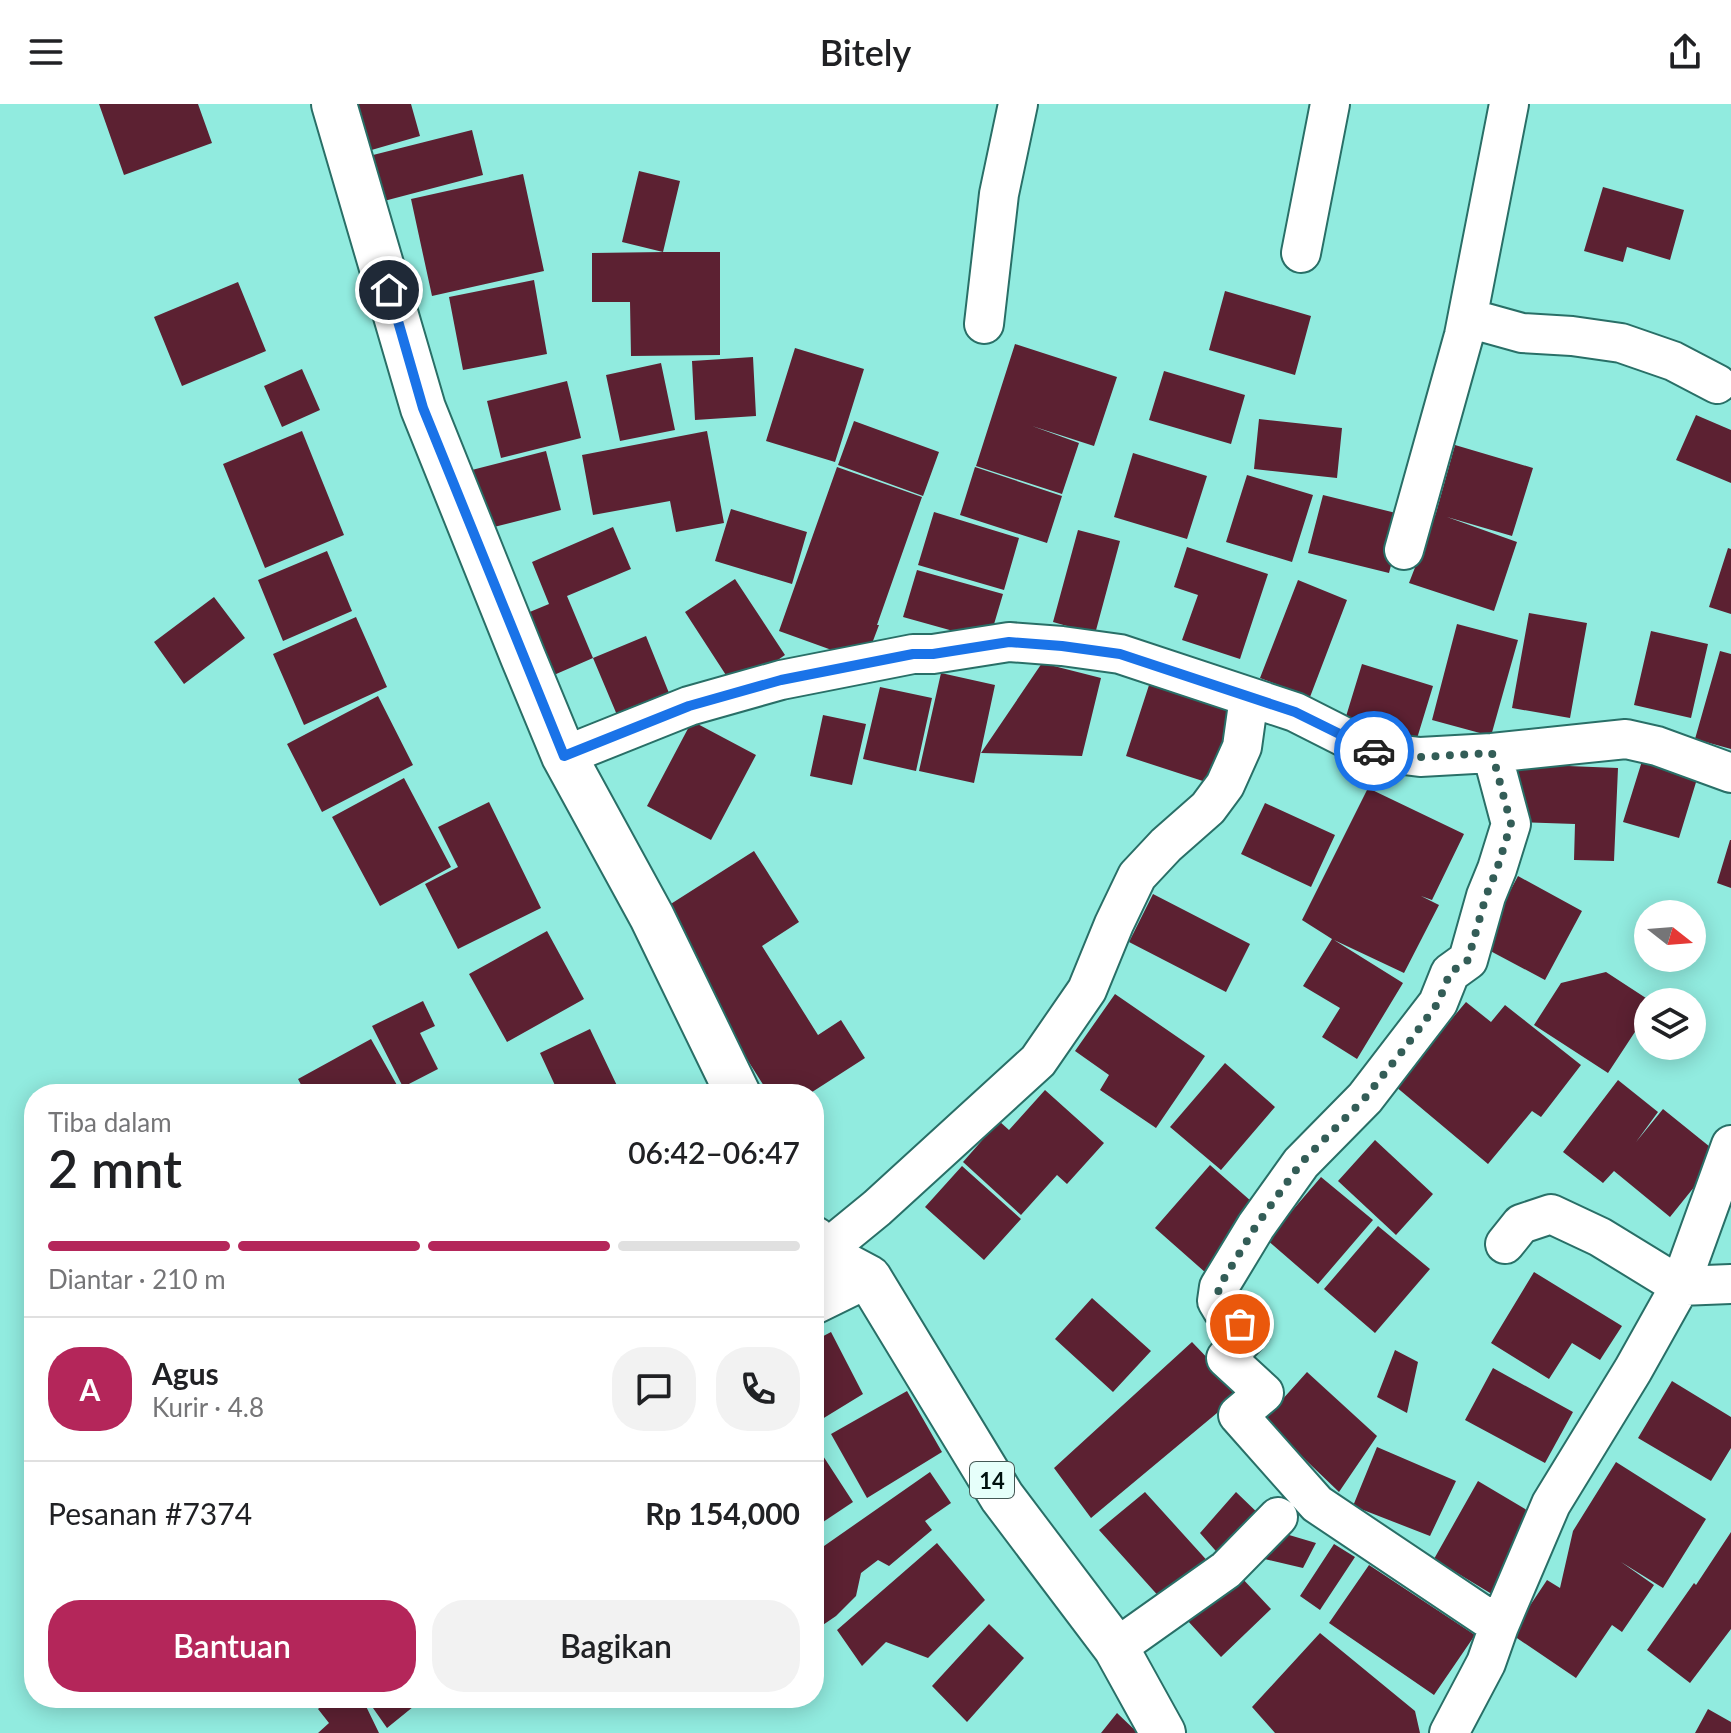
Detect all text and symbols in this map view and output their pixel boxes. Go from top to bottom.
icon: menu [24,30,68,74]
text: Bitely [820,30,911,74]
icon: share [1663,30,1707,74]
pin [355,256,423,324]
icon: home [367,268,411,312]
courier [1334,711,1414,791]
icon: car [1352,729,1396,773]
north arrow [1634,900,1706,972]
map controls [1634,900,1706,1060]
button: layers [1634,988,1706,1060]
text: Tiba dalam [48,1106,172,1138]
text: 06:42–06:47 [628,1134,800,1170]
text: 2 mnt [48,1137,182,1199]
text: Diantar · 210 m [48,1263,226,1295]
pin [1206,1290,1274,1358]
icon: bag [1218,1302,1262,1346]
button: chat [612,1347,696,1431]
button: phone [716,1347,800,1431]
text: Agus [152,1355,219,1391]
text: A [80,1371,100,1407]
text: Kurir · 4.8 [152,1391,264,1423]
road number: 14 [970,1462,1014,1498]
text: Pesanan #7374 [48,1495,252,1531]
text: Rp 154,000 [645,1495,800,1531]
button: Bantuan [48,1600,416,1692]
button: Bagikan [432,1600,800,1692]

